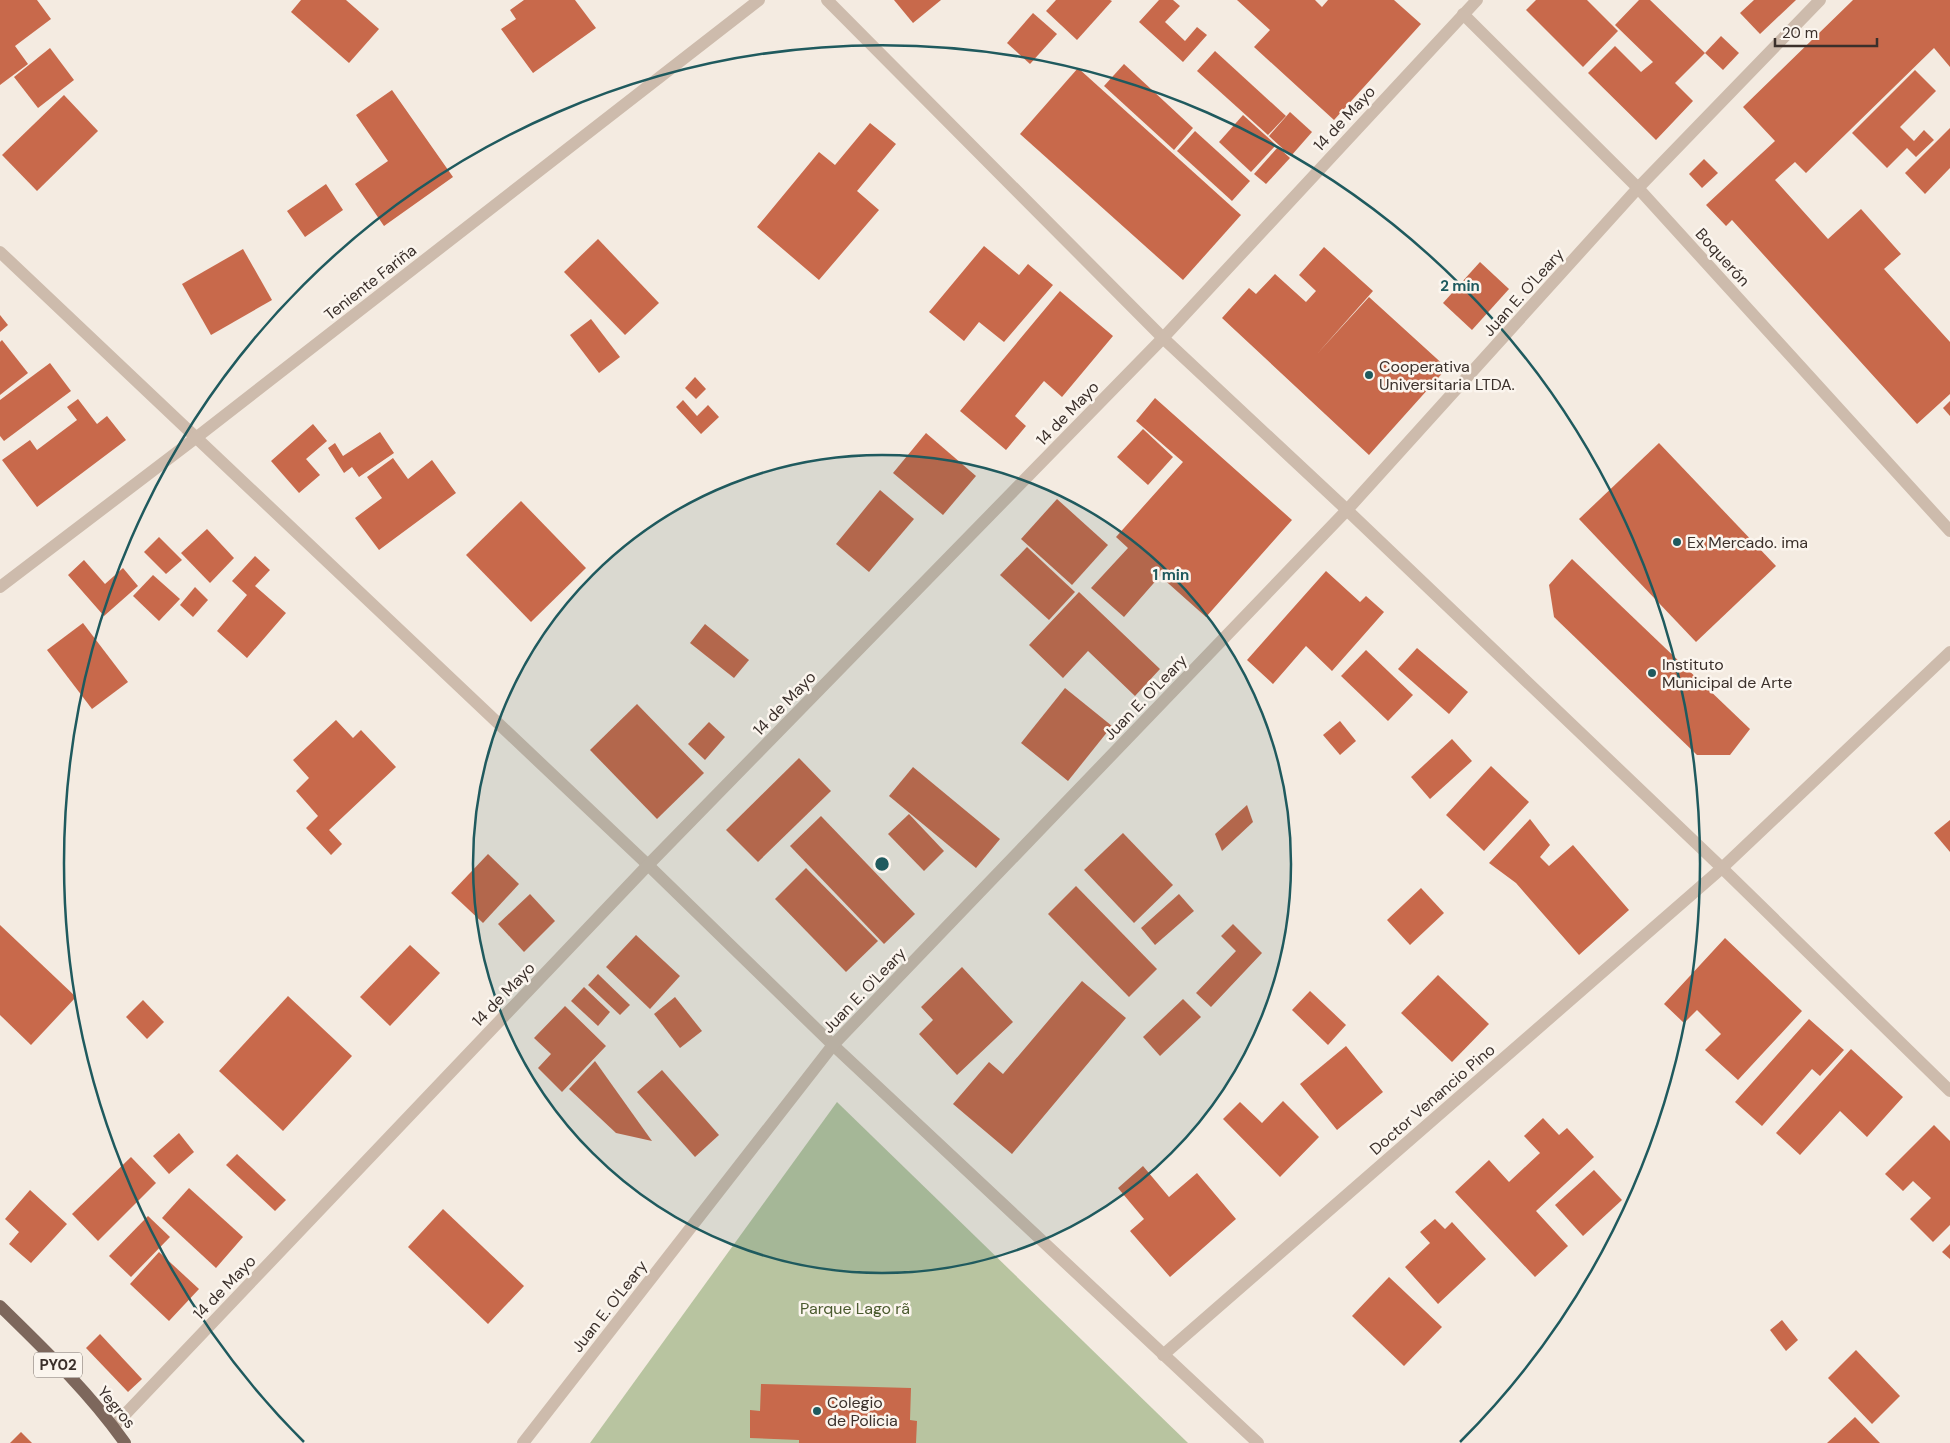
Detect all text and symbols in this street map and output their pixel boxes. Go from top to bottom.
scale bar [1775,15,1878,47]
text: 20 m [1782,23,1818,43]
street label: 14 de Mayo [1309,81,1380,155]
street label: Boquerón [1691,224,1754,291]
street label: Teniente Fariña [320,240,421,325]
street label: Juan E. O'Leary [1478,244,1569,341]
text: 2 min [1440,276,1480,296]
place label: Cooperativa Universitaria LTDA. [1379,356,1515,395]
marker: Cooperativa Universitaria LTDA. [1363,369,1375,381]
street label: 14 de Mayo [1031,377,1103,450]
place label: Ex Mercado. ima [1687,532,1808,553]
marker: Ex Mercado. ima [1671,536,1683,548]
text: 1 min [1153,565,1189,585]
street label: Juan E. O'Leary [1099,650,1192,745]
place label: Instituto Municipal de Arte [1662,654,1792,693]
street label: 14 de Mayo [748,667,820,740]
marker: Instituto Municipal de Arte [1646,667,1658,679]
centre of rings [873,855,891,873]
street label: Juan E. O'Leary [818,943,911,1038]
street label: 14 de Mayo [467,958,539,1031]
street label: Doctor Venancio Pino [1365,1039,1499,1160]
street label: 14 de Mayo [188,1251,260,1324]
street label: Juan E. O'Leary [567,1256,652,1357]
park label: Parque Lago rã [800,1298,910,1319]
road number: PY02 [34,1352,82,1378]
street label: Yegros [93,1382,140,1433]
place label: Colegio de Policia [827,1392,898,1431]
marker: Colegio de Policia [811,1405,823,1417]

